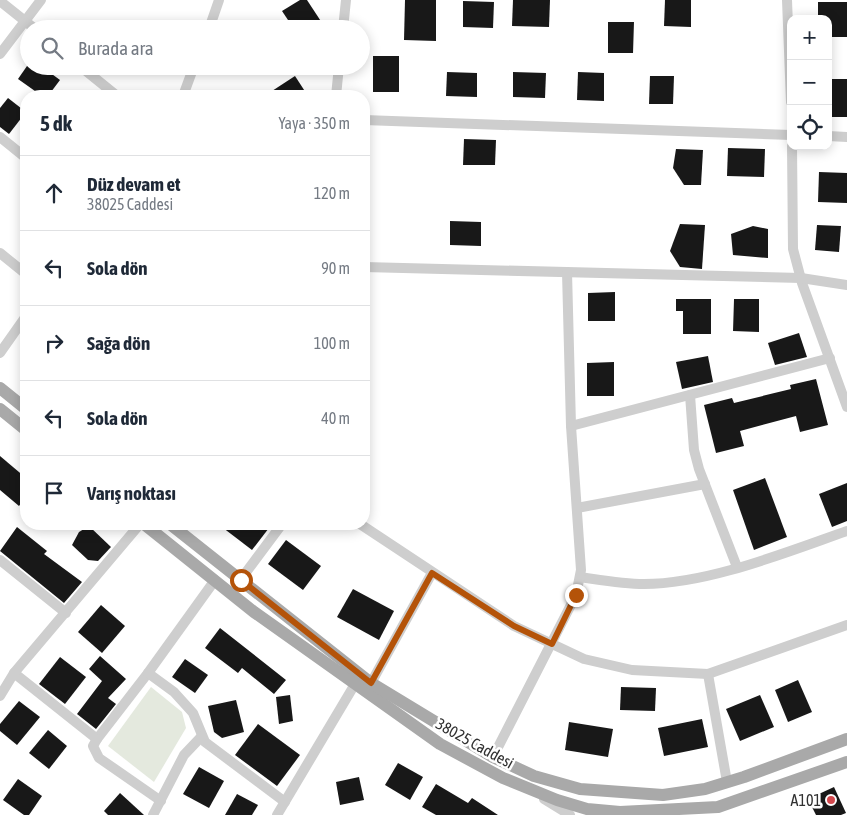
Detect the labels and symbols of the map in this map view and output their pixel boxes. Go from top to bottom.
route start [230,569,253,592]
route end [565,584,588,607]
street label: 38025 Caddesi [433,714,517,772]
place label: A101 [791,791,821,809]
marker: A101 [825,794,837,806]

